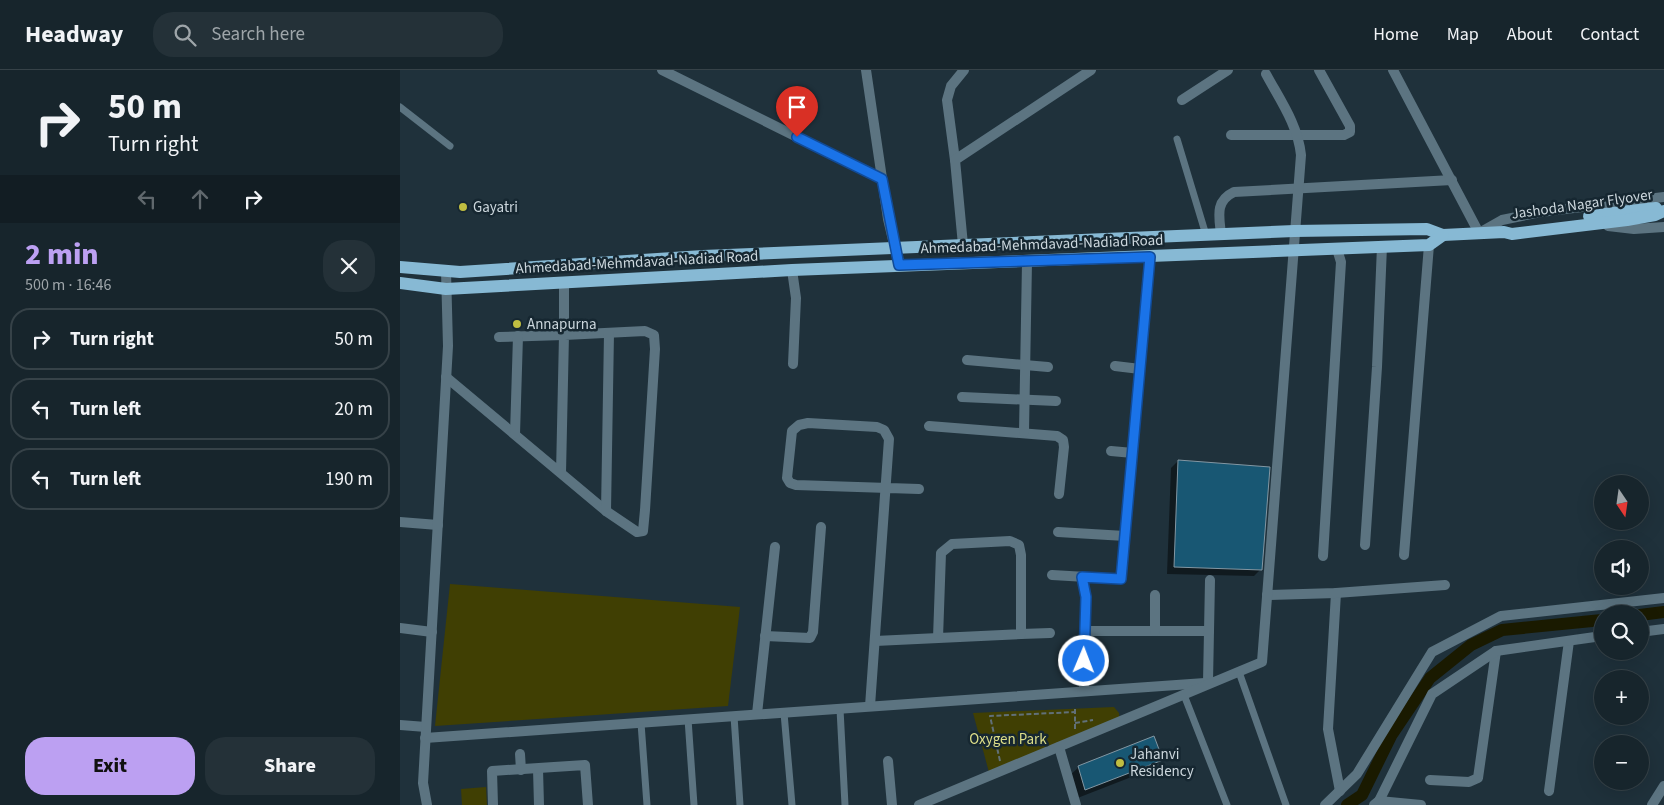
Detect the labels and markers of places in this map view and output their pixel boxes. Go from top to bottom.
pin [776,86,818,137]
place label: Gayatri [473,197,518,218]
marker: Gayatri [457,201,469,213]
place label: Annapurna [527,314,597,335]
marker: Annapurna [511,318,523,330]
place label: Jahanvi Residency [1130,744,1194,782]
marker: Jahanvi Residency [1114,757,1126,769]

